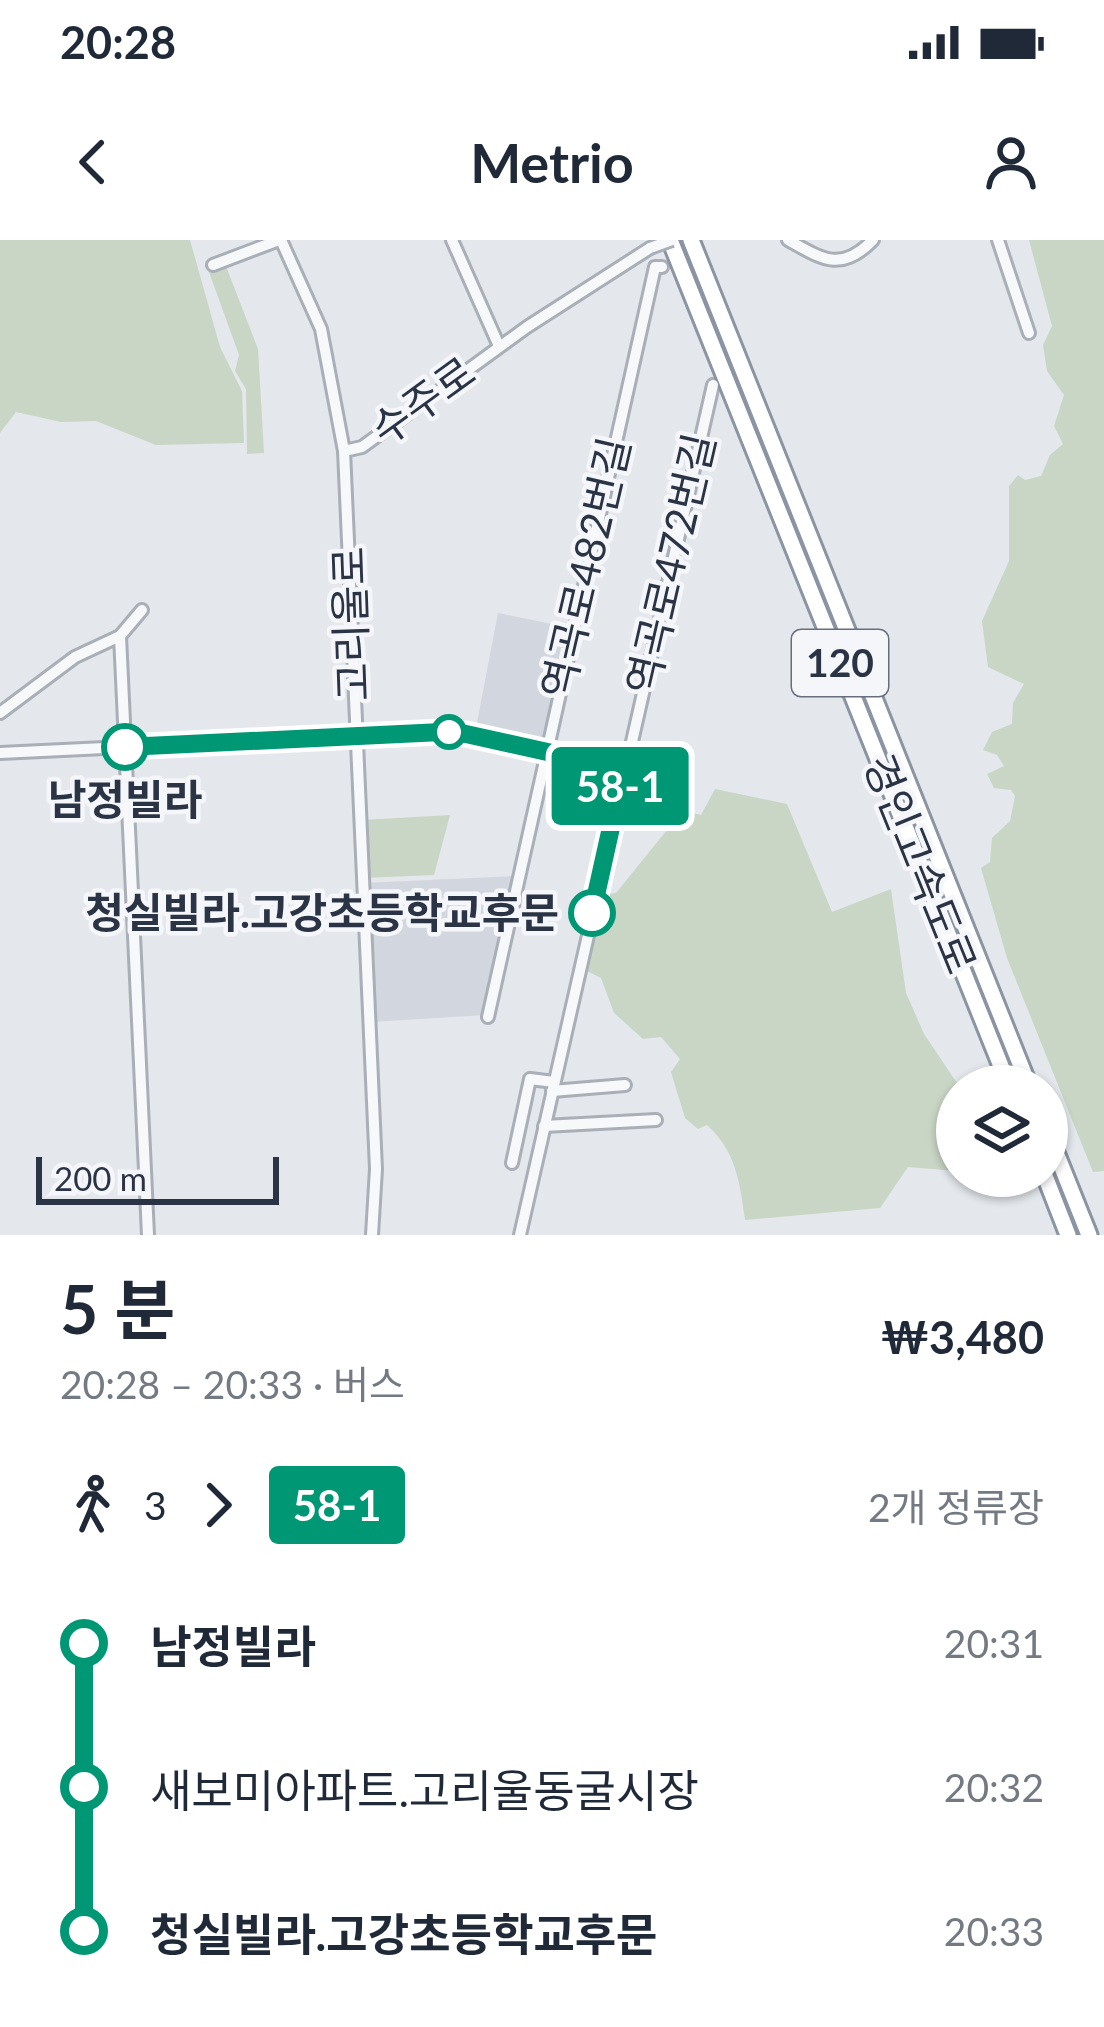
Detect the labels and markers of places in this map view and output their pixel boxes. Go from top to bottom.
unlabelled marker [433,716,465,748]
marker: 남정빌라 [103,725,147,769]
place label: 남정빌라 [48,774,202,824]
place label: 청실빌라.고강초등학교후문 [85,887,559,937]
marker: 청실빌라.고강초등학교후문 [570,891,614,935]

